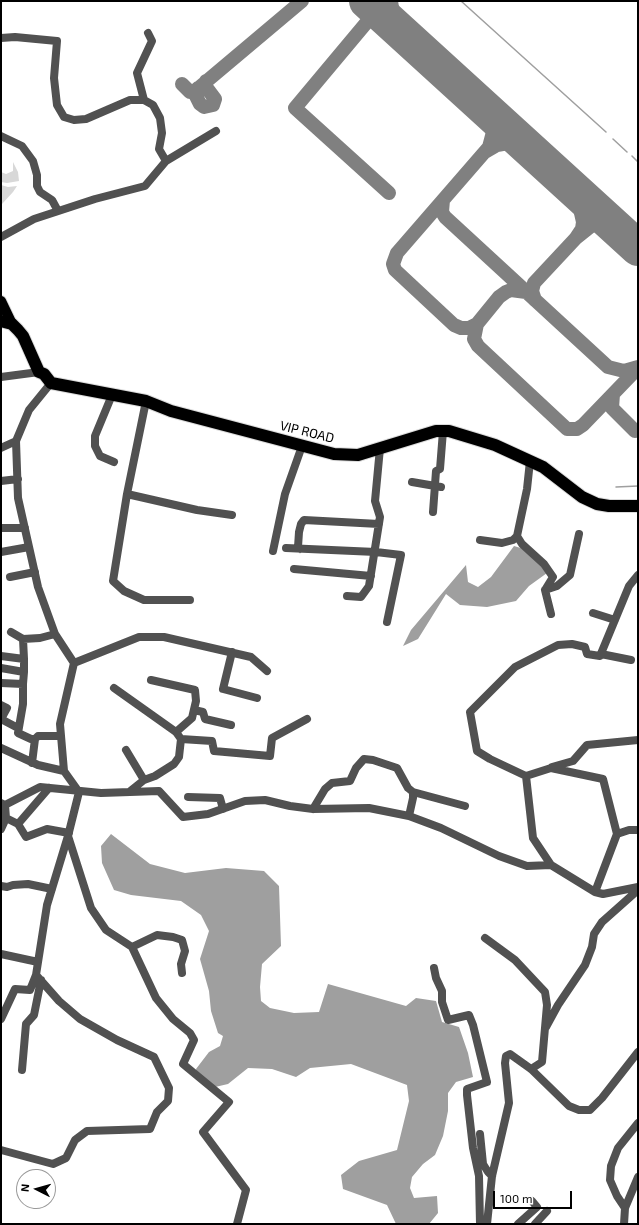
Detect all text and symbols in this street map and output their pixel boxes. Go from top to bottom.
street label: VIP ROAD [278,418,336,446]
north arrow [16,1169,56,1209]
text: N [18,1183,31,1192]
scale bar [495,1183,574,1209]
text: 100 m [500,1191,532,1205]

